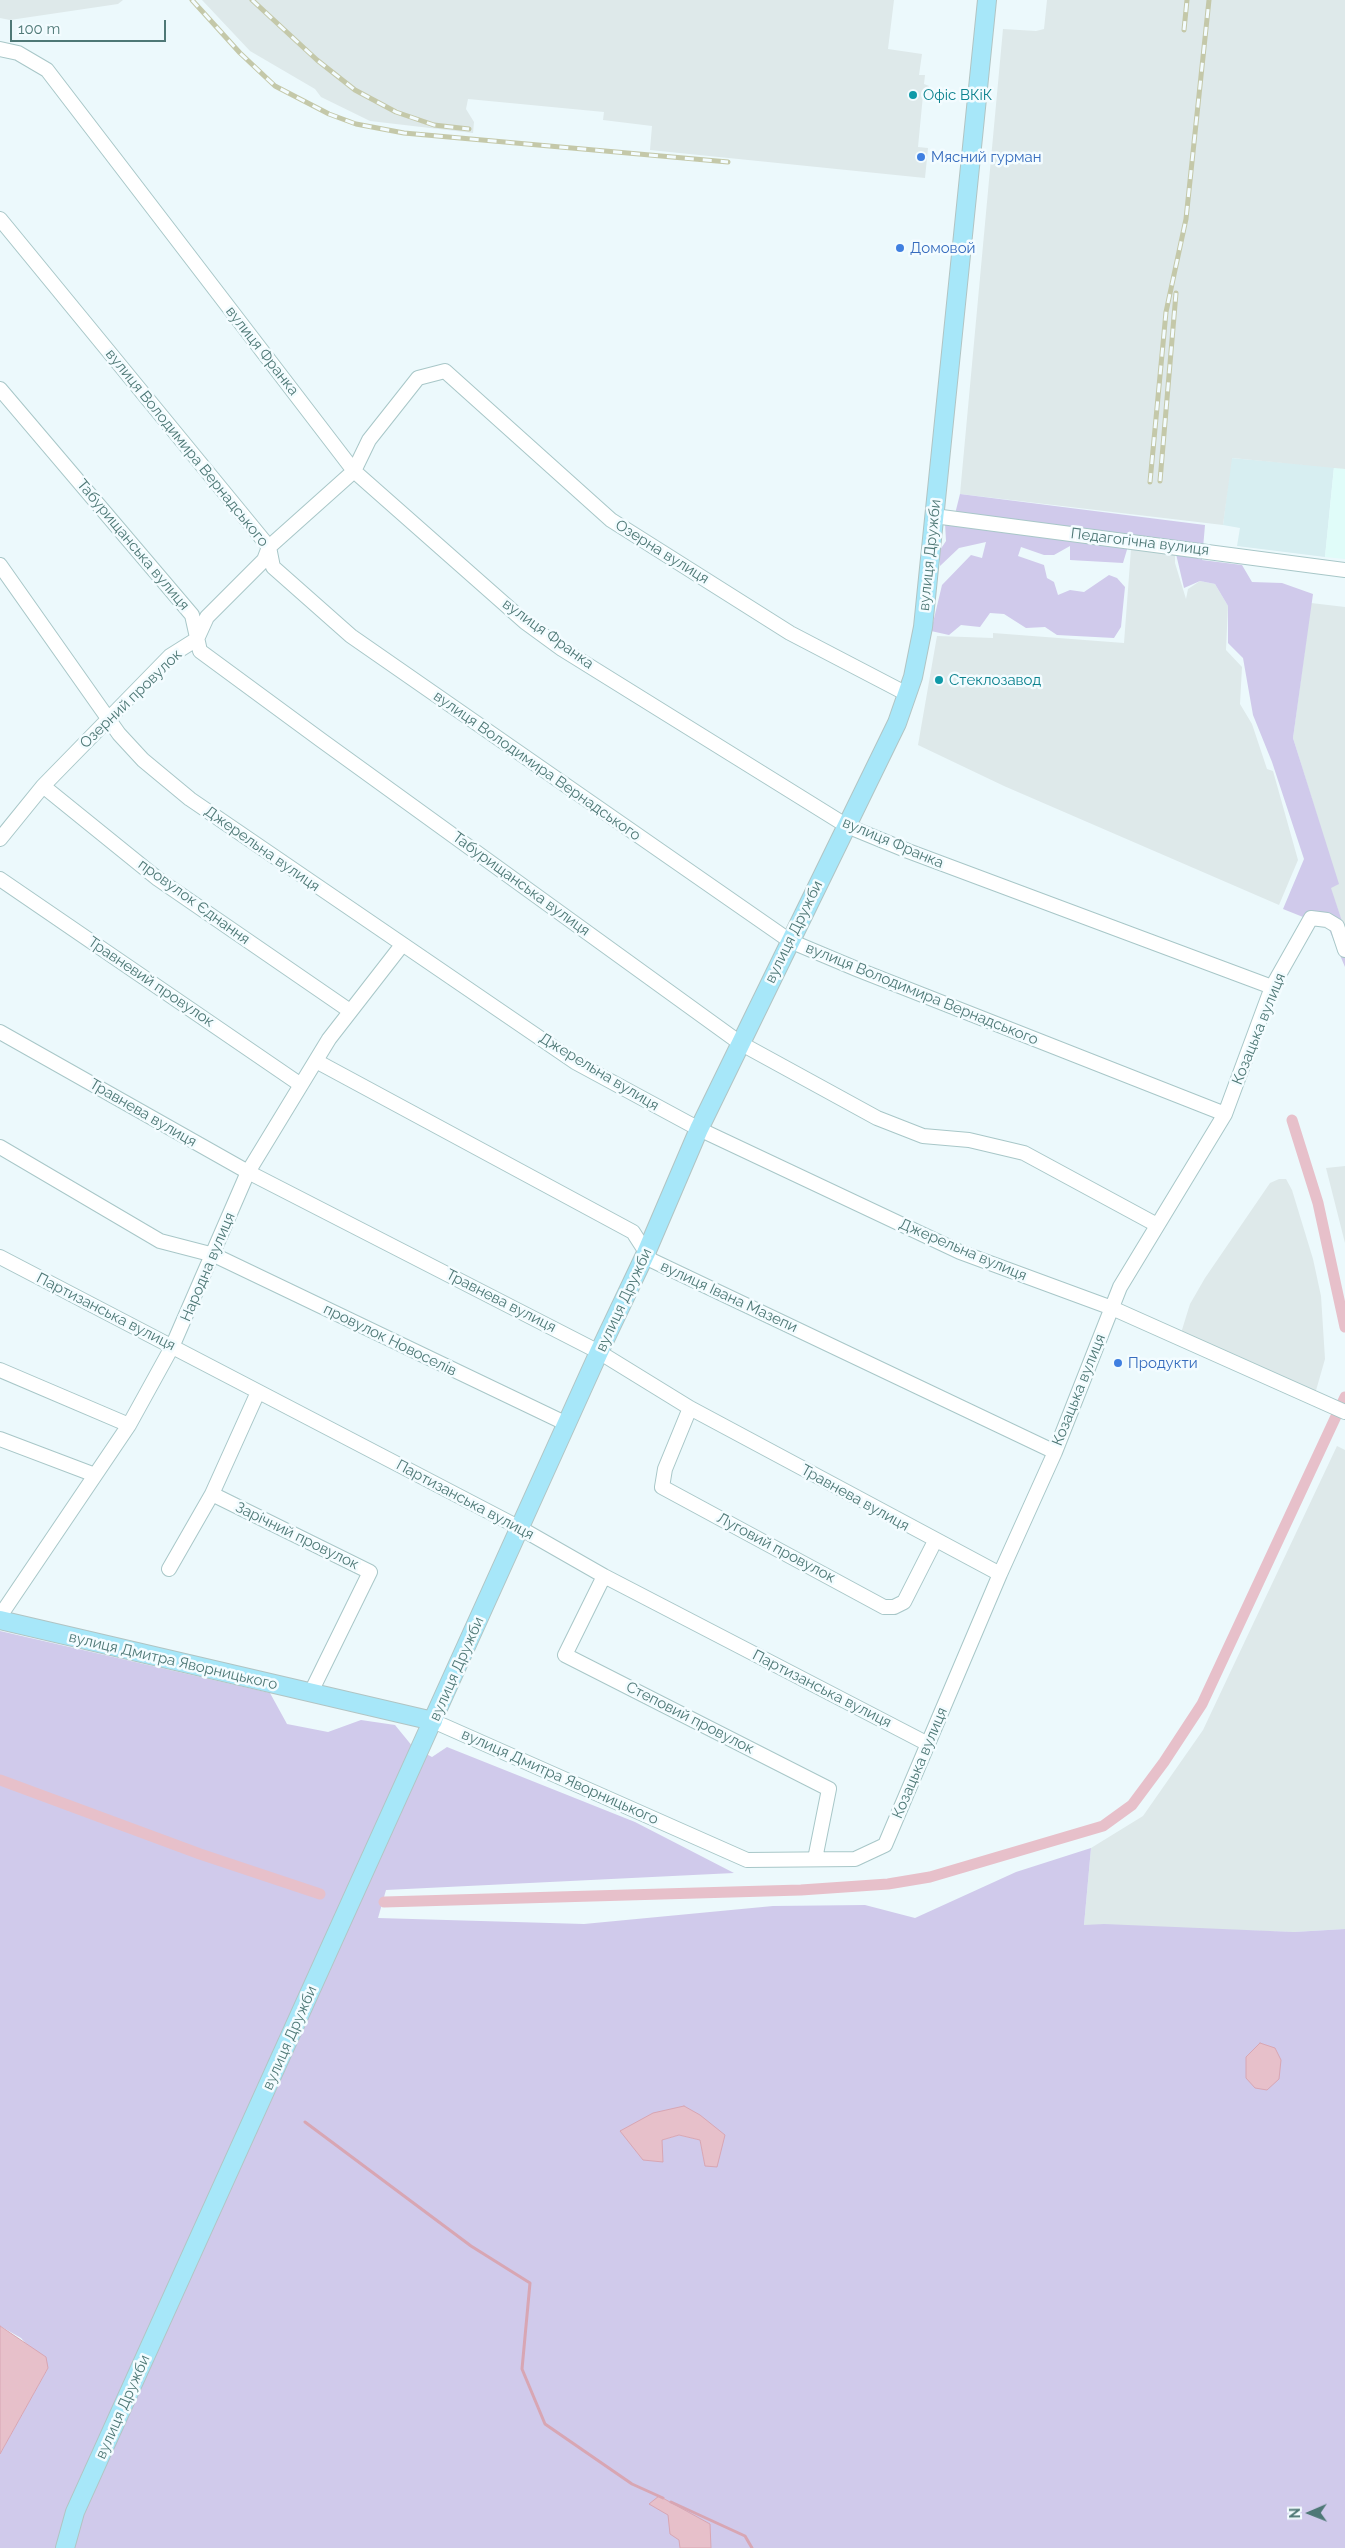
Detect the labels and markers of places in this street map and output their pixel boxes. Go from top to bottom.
place label: Офіс ВКіК [923,86,992,104]
marker: Офіс ВКіК [907,89,919,101]
place label: Мясний гурман [931,148,1041,166]
marker: Мясний гурман [915,151,927,163]
place label: Домовой [910,239,975,257]
marker: Домовой [894,242,906,254]
place label: Стеклозавод [949,671,1041,689]
marker: Стеклозавод [933,674,945,686]
place label: Продукти [1128,1354,1198,1372]
marker: Продукти [1112,1357,1124,1369]

